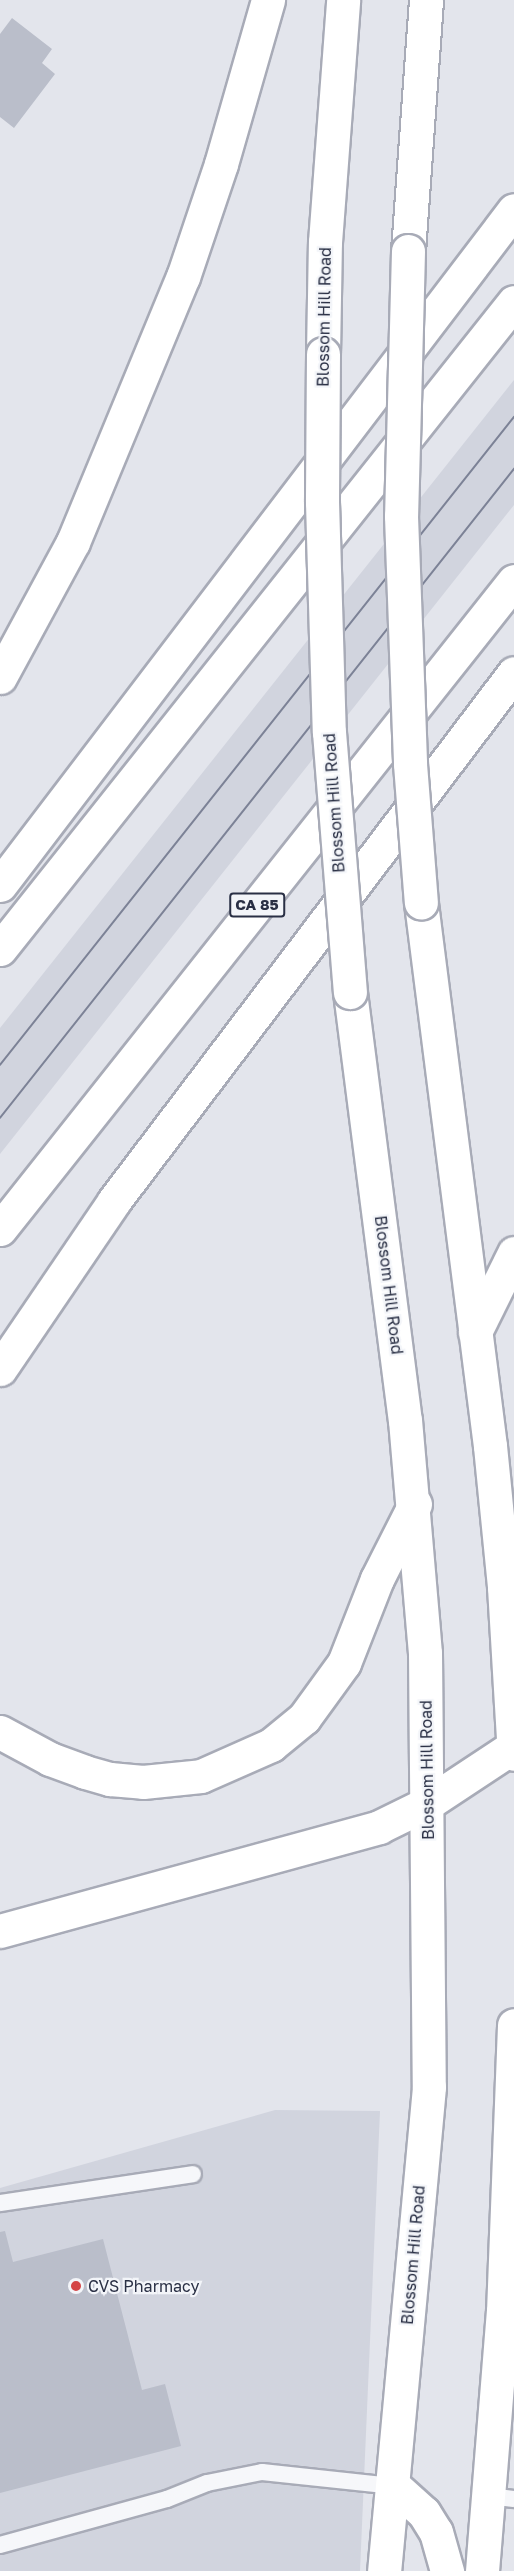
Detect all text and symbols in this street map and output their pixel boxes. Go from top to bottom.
street label: Blossom Hill Road [313,247,335,387]
street label: Blossom Hill Road [320,733,348,873]
road number: CA 85 [228,893,286,917]
street label: Blossom Hill Road [371,1214,407,1356]
street label: Blossom Hill Road [416,1700,438,1840]
street label: Blossom Hill Road [397,2184,429,2326]
place label: CVS Pharmacy [88,2276,199,2296]
marker: CVS Pharmacy [69,2279,83,2293]

